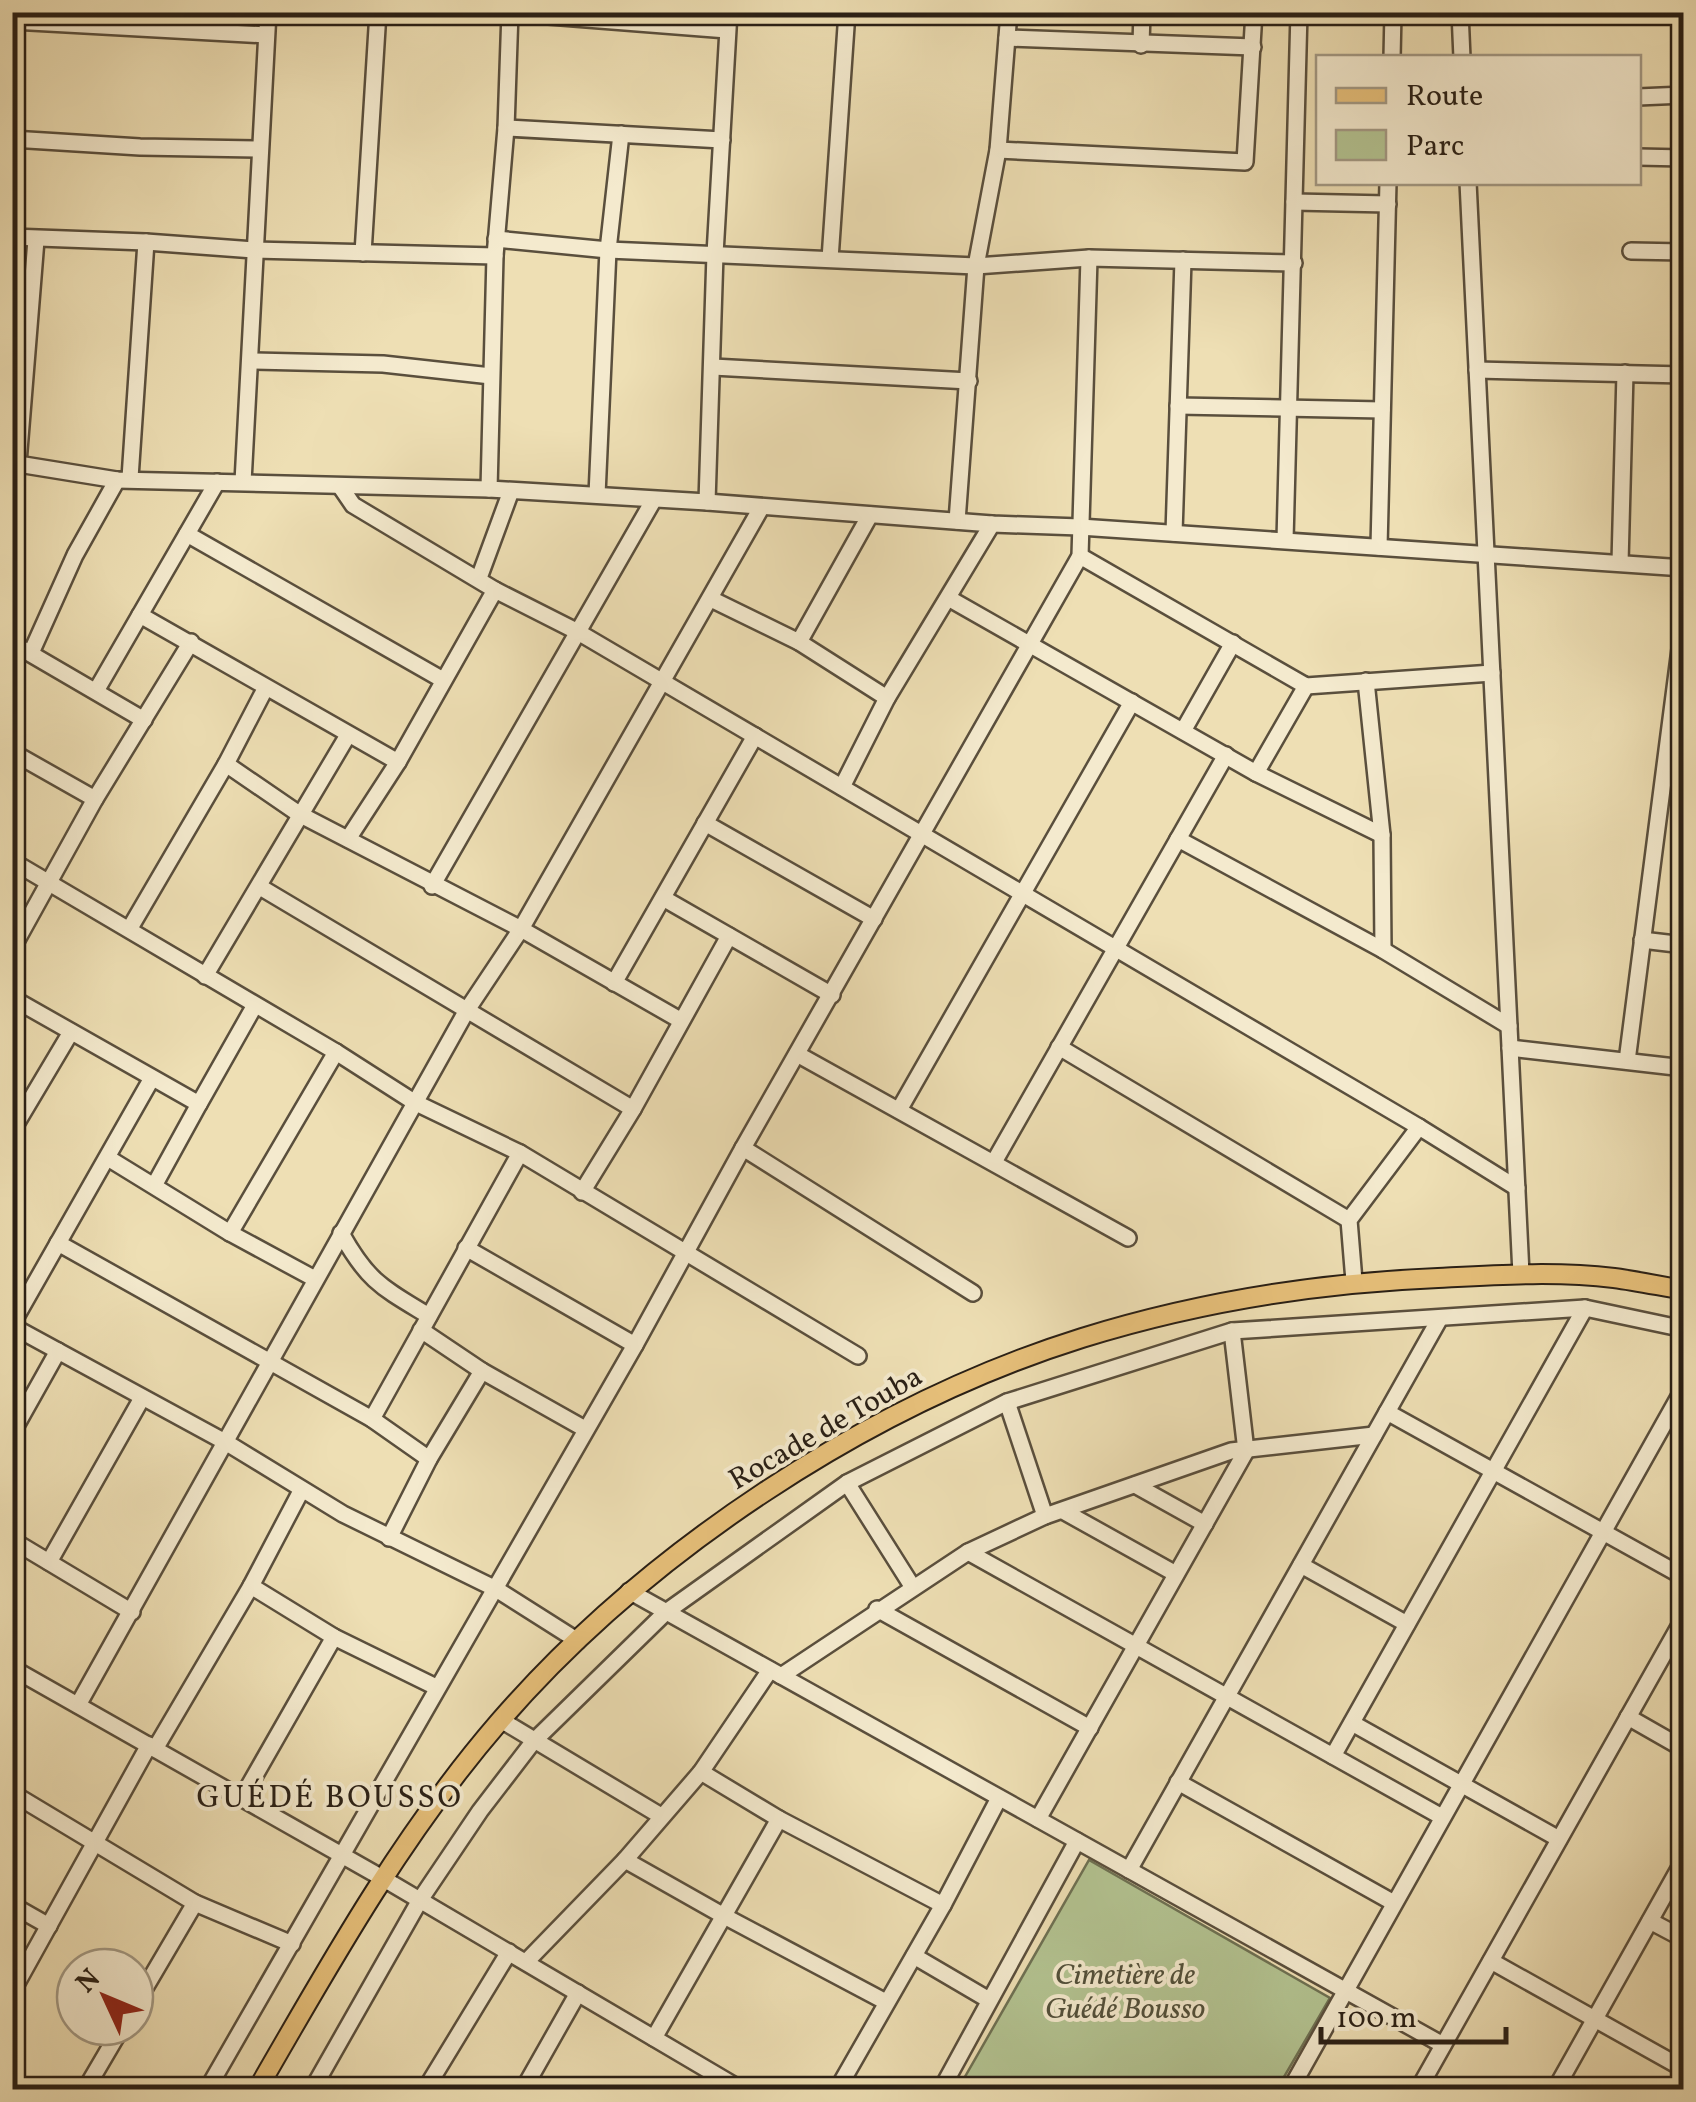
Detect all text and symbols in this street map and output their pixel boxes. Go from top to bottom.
legend [1316,55,1641,185]
text: Route [1406,76,1483,118]
text: Parc [1406,126,1464,168]
street label: Rocade de Touba [721,1356,931,1502]
district label: GUÉDÉ BOUSSO [197,1777,463,1821]
north arrow [55,1947,155,2047]
park label: Cimetière de Guédé Bousso [1045,1955,1205,2031]
text: N [68,1961,110,2002]
scale bar [1321,1982,1506,2044]
text: 100 m [1336,1998,1417,2040]

